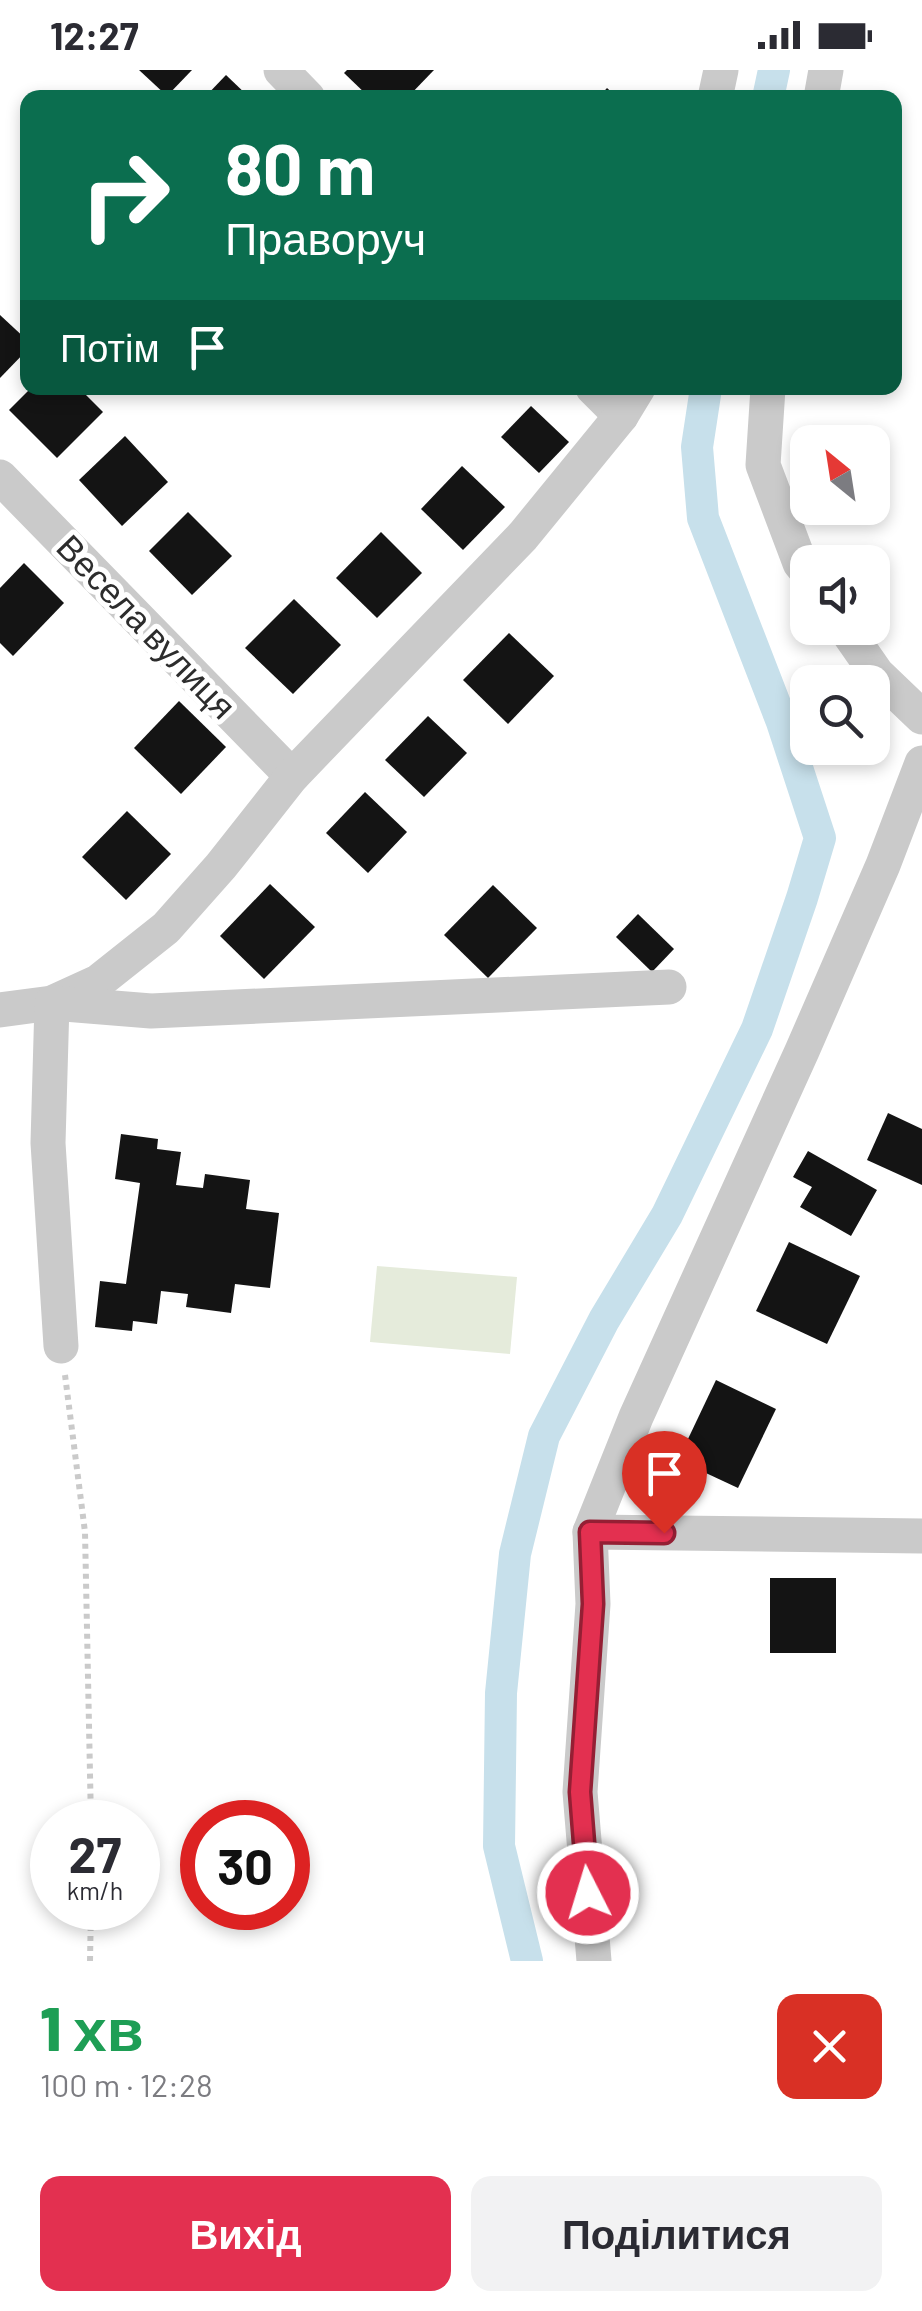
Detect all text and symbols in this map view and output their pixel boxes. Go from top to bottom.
text: 12:27 [50,12,139,58]
text: 80 m [225,125,375,209]
icon: right [60,130,190,260]
text: Праворуч [225,210,426,264]
icon: arrive [180,320,235,375]
text: Потім [60,324,160,370]
north arrow [790,425,890,525]
map controls [790,425,890,765]
street label: Весела вулиця [49,525,246,726]
button: sound [790,545,890,645]
button: search [790,665,890,765]
pin [622,1431,707,1534]
icon: arrive [637,1446,692,1501]
speed limit sign: 30 [180,1800,310,1930]
text: 27 [69,1823,121,1883]
position arrow [536,1841,640,1945]
text: km/h [67,1875,123,1905]
text: 1 хв [40,1991,144,2063]
button: close [777,1994,882,2099]
text: 100 m · 12:28 [40,2065,213,2103]
button: Вихід [40,2176,451,2291]
button: Поділитися [471,2176,882,2291]

